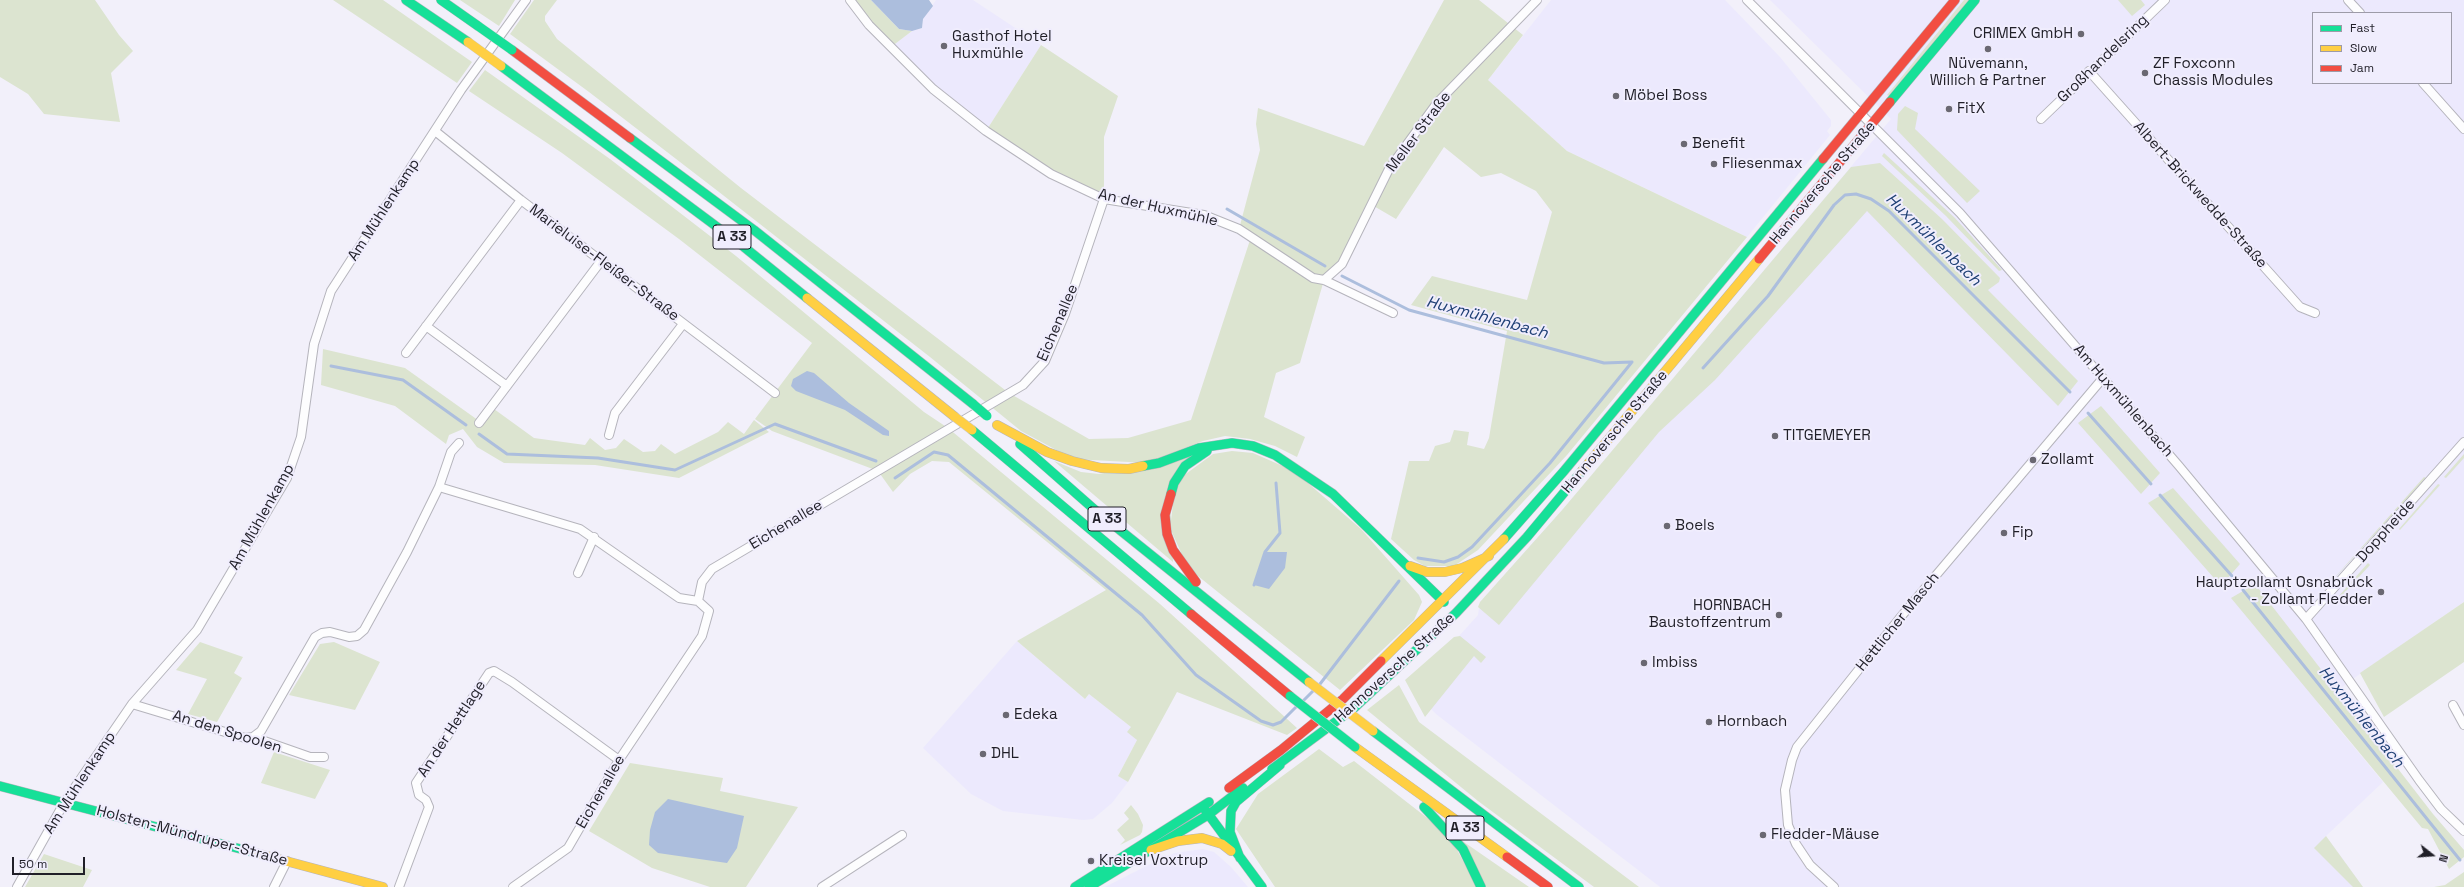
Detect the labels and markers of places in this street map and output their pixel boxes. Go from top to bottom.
place label: CRIMEX GmbH [1973,25,2073,43]
place label: Gasthof Hotel Huxmühle [952,28,1052,63]
marker: CRIMEX GmbH [2076,29,2086,39]
marker: Gasthof Hotel Huxmühle [939,41,949,51]
marker: Nüvemann, Willich & Partner [1983,44,1993,54]
place label: Nüvemann, Willich & Partner [1930,55,2046,90]
place label: ZF Foxconn Chassis Modules [2153,55,2273,90]
marker: ZF Foxconn Chassis Modules [2140,68,2150,78]
place label: Möbel Boss [1624,87,1707,105]
marker: Möbel Boss [1611,91,1621,101]
place label: FitX [1957,100,1985,118]
marker: FitX [1944,104,1954,114]
place label: Benefit [1692,135,1745,153]
marker: Benefit [1679,139,1689,149]
place label: Fliesenmax [1722,155,1803,173]
marker: Fliesenmax [1709,159,1719,169]
place label: TITGEMEYER [1783,427,1871,445]
marker: TITGEMEYER [1770,431,1780,441]
place label: Zollamt [2041,451,2094,469]
marker: Zollamt [2028,455,2038,465]
place label: Boels [1675,517,1715,535]
marker: Boels [1662,521,1672,531]
place label: Fip [2012,524,2033,542]
marker: Fip [1999,528,2009,538]
place label: Hauptzollamt Osnabrück - Zollamt Fledder [2196,574,2373,609]
marker: Hauptzollamt Osnabrück - Zollamt Fledder [2376,587,2386,597]
place label: HORNBACH Baustoffzentrum [1649,597,1771,632]
marker: HORNBACH Baustoffzentrum [1774,610,1784,620]
place label: Imbiss [1652,654,1698,672]
marker: Imbiss [1639,658,1649,668]
place label: Edeka [1014,706,1058,724]
marker: Edeka [1001,710,1011,720]
place label: Hornbach [1717,713,1787,731]
marker: Hornbach [1704,717,1714,727]
place label: DHL [991,745,1019,763]
marker: DHL [978,749,988,759]
place label: Fledder-Mäuse [1771,826,1879,844]
marker: Fledder-Mäuse [1758,830,1768,840]
place label: Kreisel Voxtrup [1099,852,1208,870]
marker: Kreisel Voxtrup [1086,856,1096,866]

